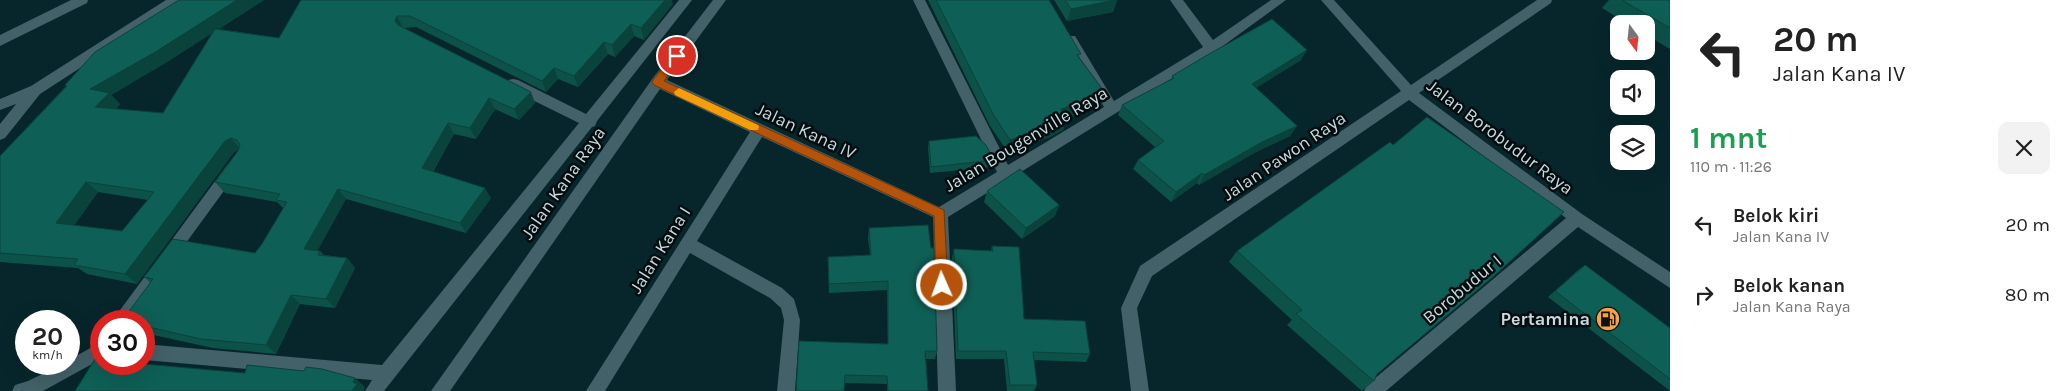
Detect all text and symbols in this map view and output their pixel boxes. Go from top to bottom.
north arrow [1610,15,1655,60]
map controls [1610,15,1655,170]
text: 20 m [1773,19,1858,60]
icon: left [1690,20,1755,85]
pin [656,35,698,77]
icon: arrive [663,42,691,70]
text: Jalan Kana IV [1773,61,1905,87]
button: sound [1610,70,1655,115]
street label: Jalan Borobudur Raya [1422,75,1578,199]
street label: Jalan Bougenville Raya [940,81,1112,197]
street label: Jalan Kana IV [752,98,860,164]
street label: Jalan Pawon Raya [1218,107,1350,205]
text: 1 mnt [1690,120,1767,156]
street label: Jalan Kana Raya [516,122,610,244]
button: close [1998,122,2050,174]
button: layers [1610,125,1655,170]
text: 110 m · 11:26 [1690,157,1772,176]
street label: Jalan Kana I [625,203,695,297]
text: Belok kiri [1733,205,1819,227]
icon: left [1690,211,1718,239]
text: 20 m [2005,214,2050,236]
text: Jalan Kana IV [1733,227,1829,246]
street label: Borobudur I [1418,250,1506,328]
position arrow [915,258,967,310]
text: Belok kanan [1733,275,1845,297]
icon: right [1690,281,1718,309]
text: 80 m [2005,284,2050,306]
text: Jalan Kana Raya [1733,297,1851,316]
fuel station icon: Pertamina [1595,306,1621,332]
place label: Pertamina [1501,308,1590,330]
speed limit sign: 30 [90,310,155,375]
text: 20 [32,322,63,351]
text: km/h [32,348,63,362]

